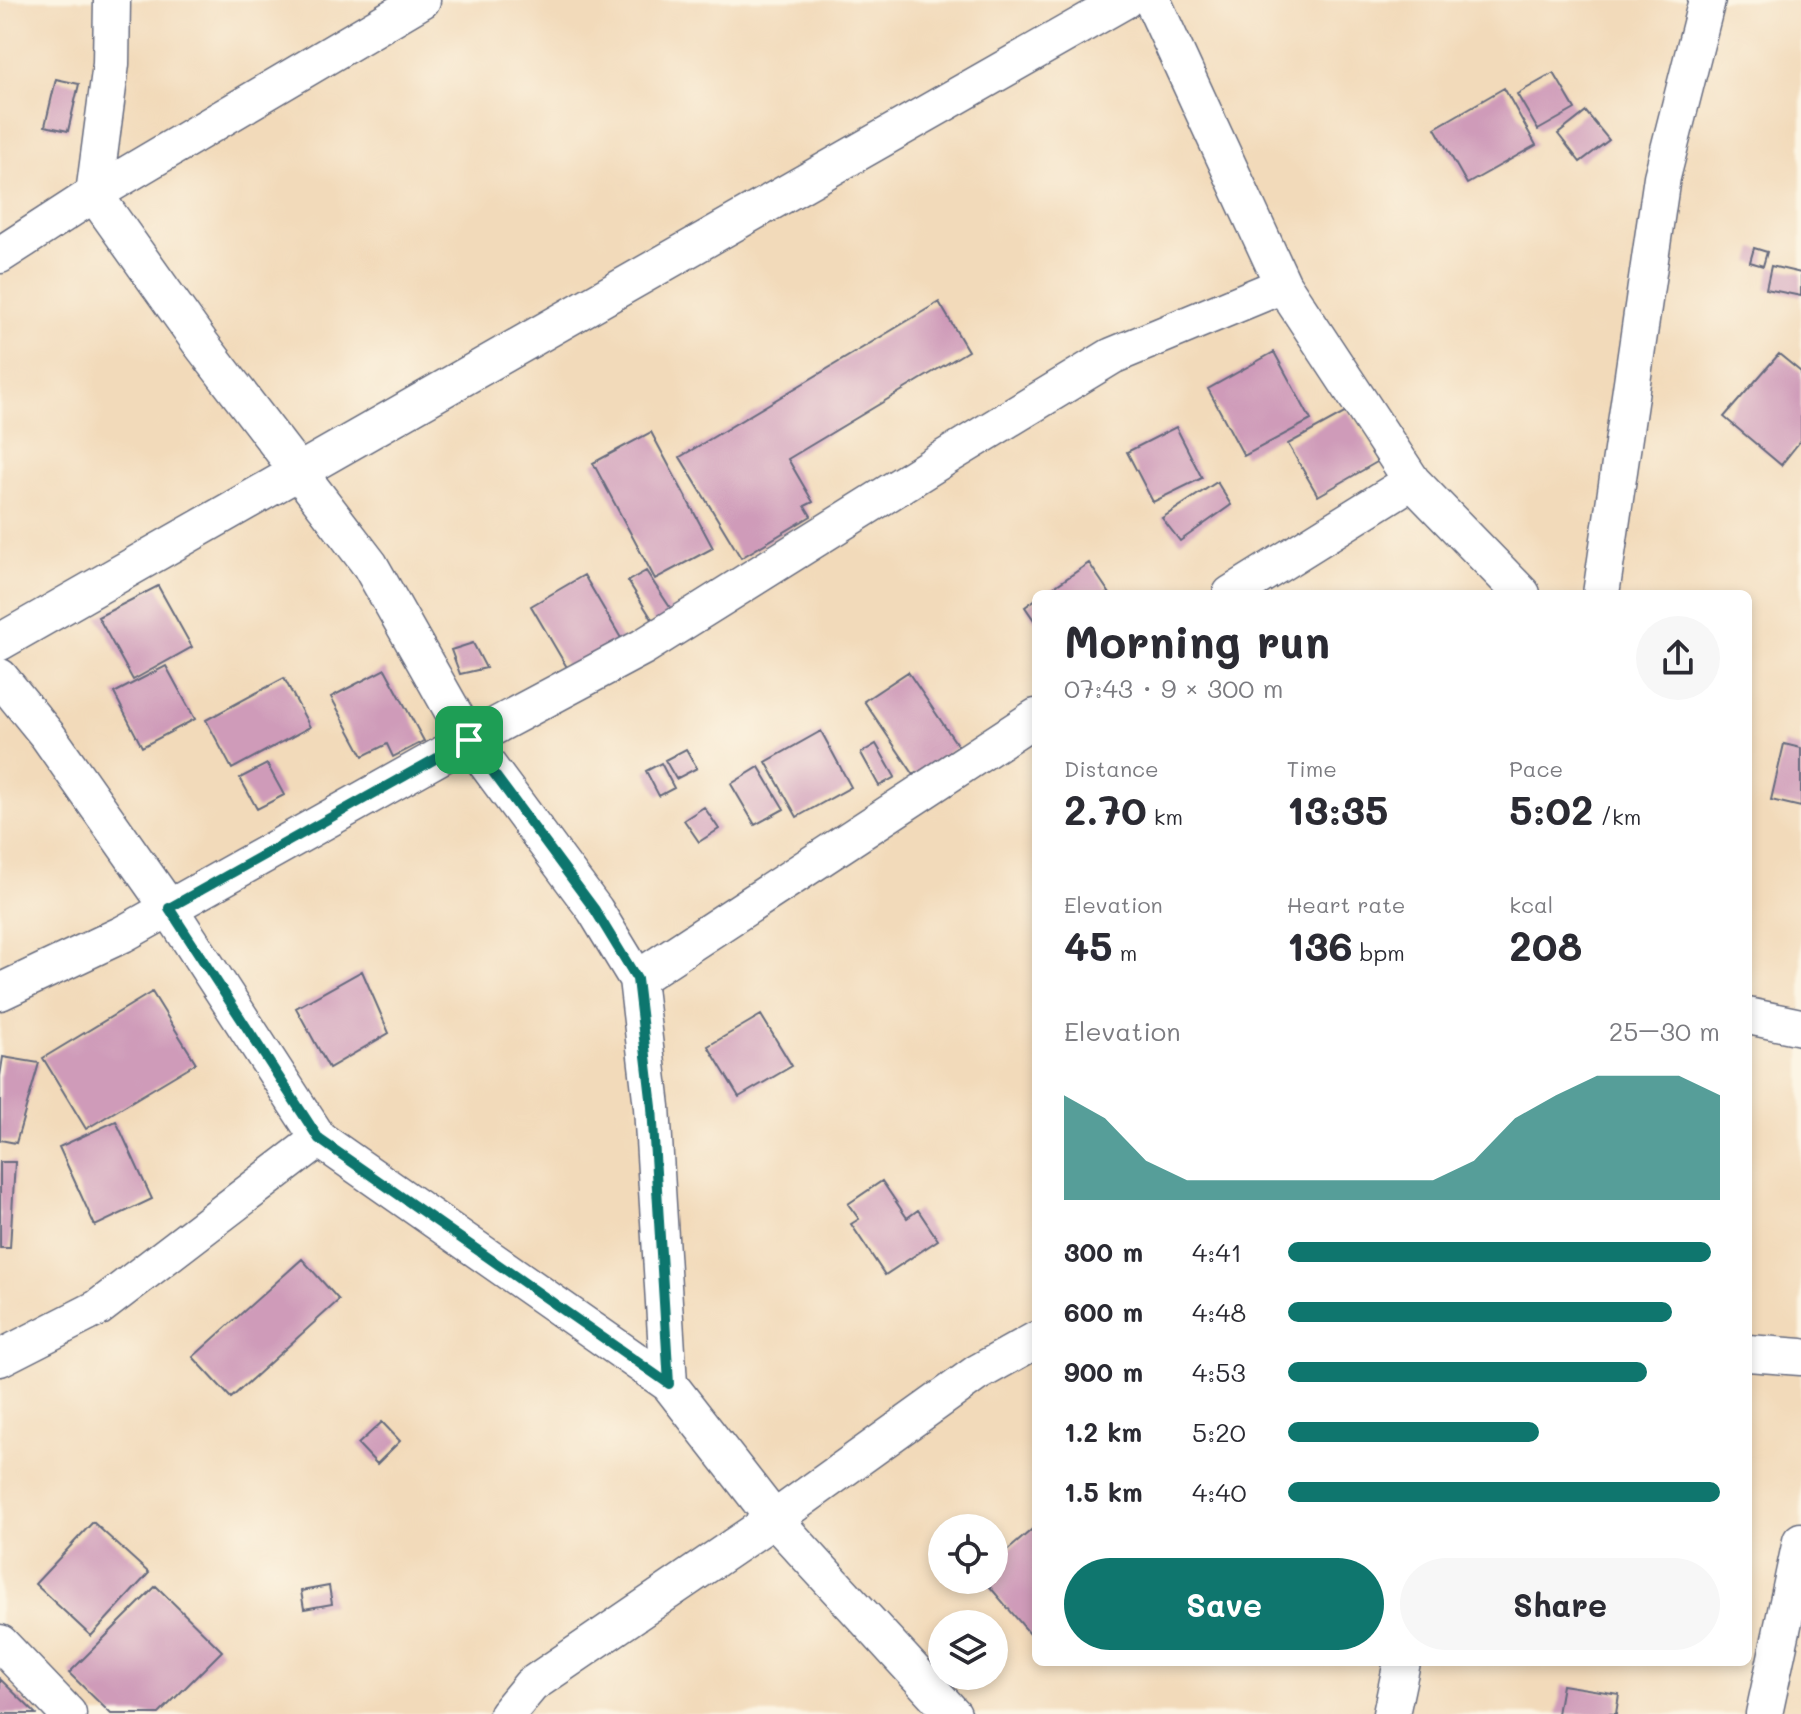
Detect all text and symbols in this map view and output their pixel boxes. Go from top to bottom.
text: Morning run [1064,612,1330,669]
button: share [1636,616,1720,700]
text: 07:43 · 9 × 300 m [1064,671,1283,705]
pin [435,706,503,774]
icon: arrive [447,718,491,762]
text: Distance [1064,754,1159,783]
text: Time [1287,754,1337,783]
text: Pace [1509,754,1563,783]
text: 2.70 [1064,783,1147,835]
text: 13:35 [1287,783,1388,835]
text: 5:02 [1509,783,1593,835]
text: km [1147,802,1183,831]
text: /km [1593,802,1641,831]
text: Elevation [1064,890,1163,919]
text: Heart rate [1287,890,1405,919]
text: kcal [1509,890,1553,919]
text: 45 [1064,919,1113,971]
text: 136 [1287,919,1353,971]
text: 208 [1509,919,1582,971]
text: m [1113,938,1137,967]
text: bpm [1353,938,1405,967]
text: Elevation [1064,1014,1181,1048]
text: 25–30 m [1609,1014,1720,1048]
text: 300 m [1064,1235,1143,1269]
text: 4:41 [1192,1235,1242,1269]
text: 600 m [1064,1295,1143,1329]
text: 4:48 [1192,1295,1246,1329]
text: 900 m [1064,1355,1143,1389]
text: 4:53 [1192,1355,1246,1389]
text: 1.2 km [1064,1415,1142,1449]
text: 5:20 [1192,1415,1246,1449]
text: 1.5 km [1064,1475,1143,1509]
text: 4:40 [1192,1475,1247,1509]
map controls [928,1514,1008,1690]
button: locate [928,1514,1008,1594]
button: Save [1064,1558,1384,1650]
button: Share [1400,1558,1720,1650]
button: layers [928,1610,1008,1690]

